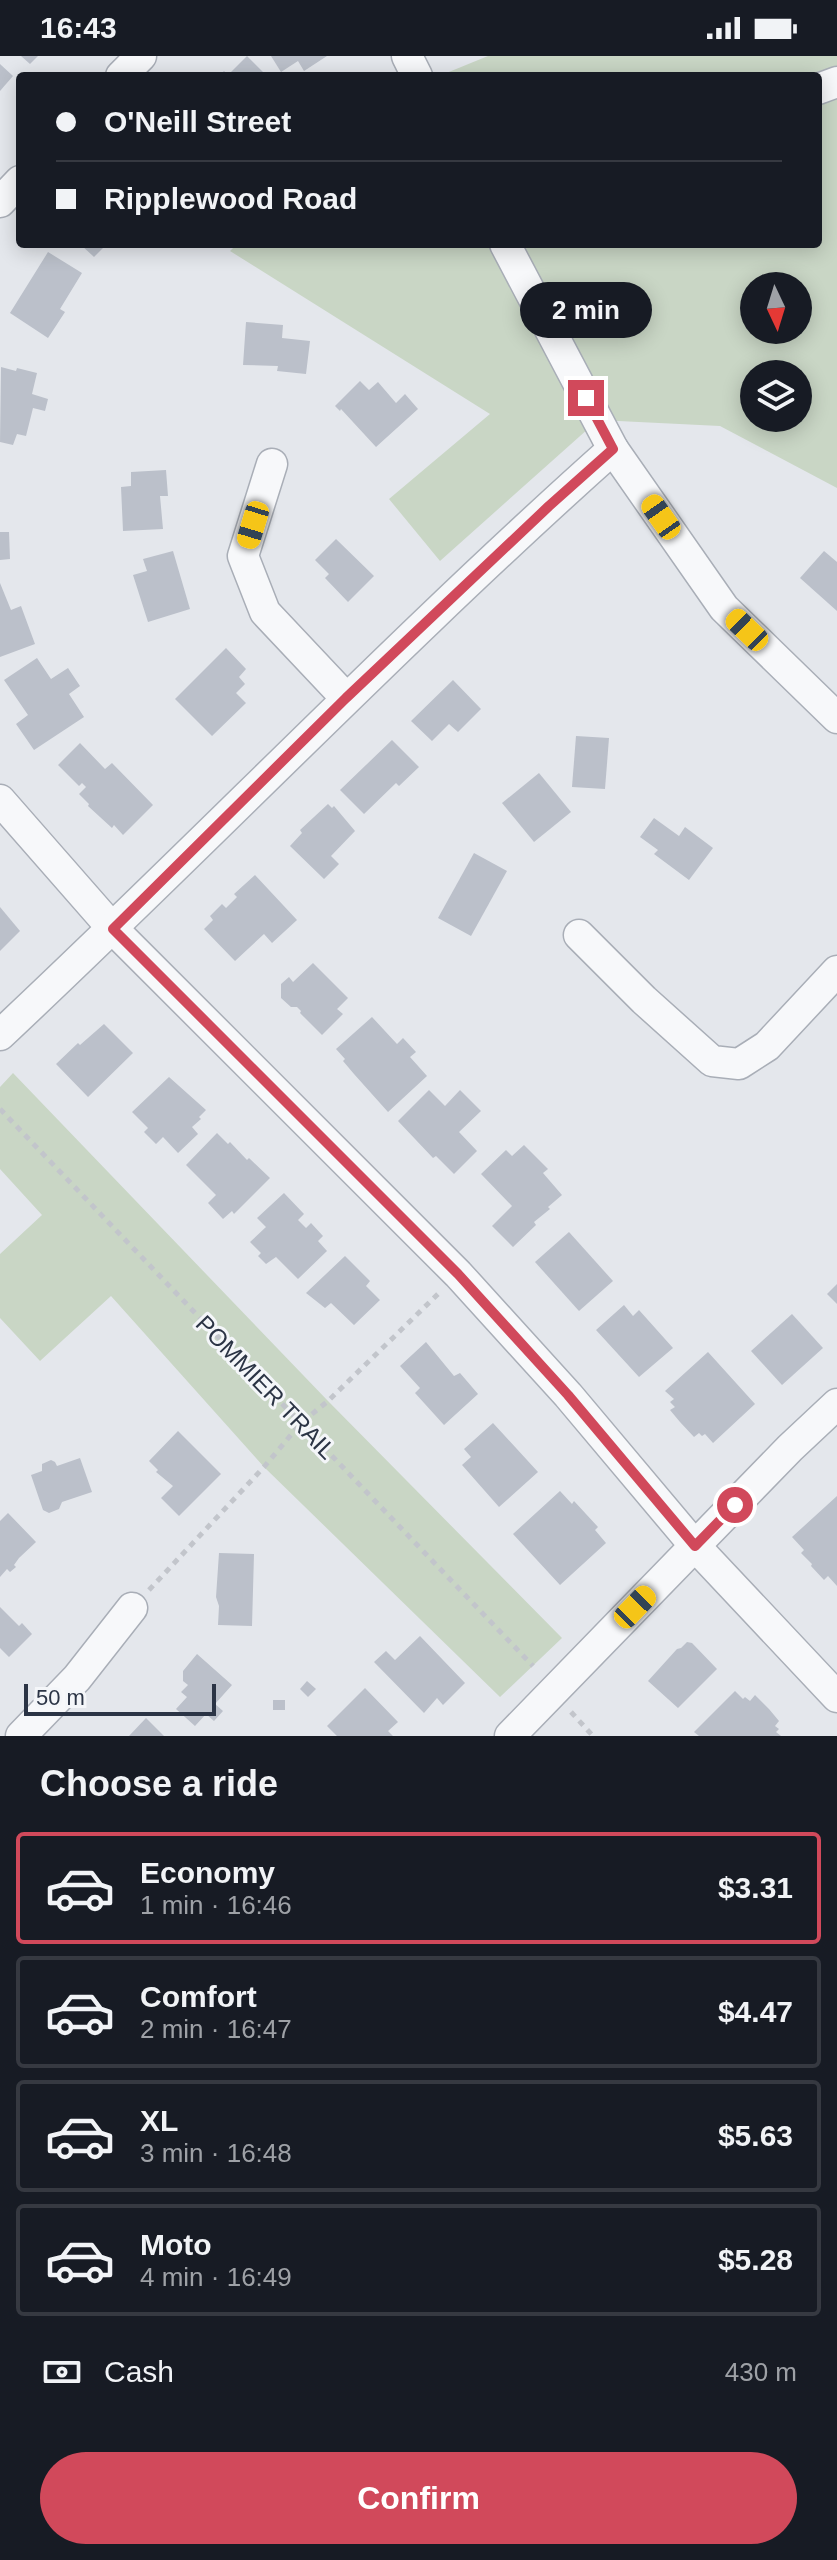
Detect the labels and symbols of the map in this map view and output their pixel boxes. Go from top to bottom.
north arrow [740,272,812,344]
callout: 2 min [520,282,652,338]
route end [568,380,604,416]
car [637,490,685,544]
car [235,499,271,551]
car [721,605,773,655]
street label: POMMIER TRAIL [191,1310,341,1464]
route start [717,1487,753,1523]
car [610,1581,660,1633]
scale bar [24,1680,216,1716]

